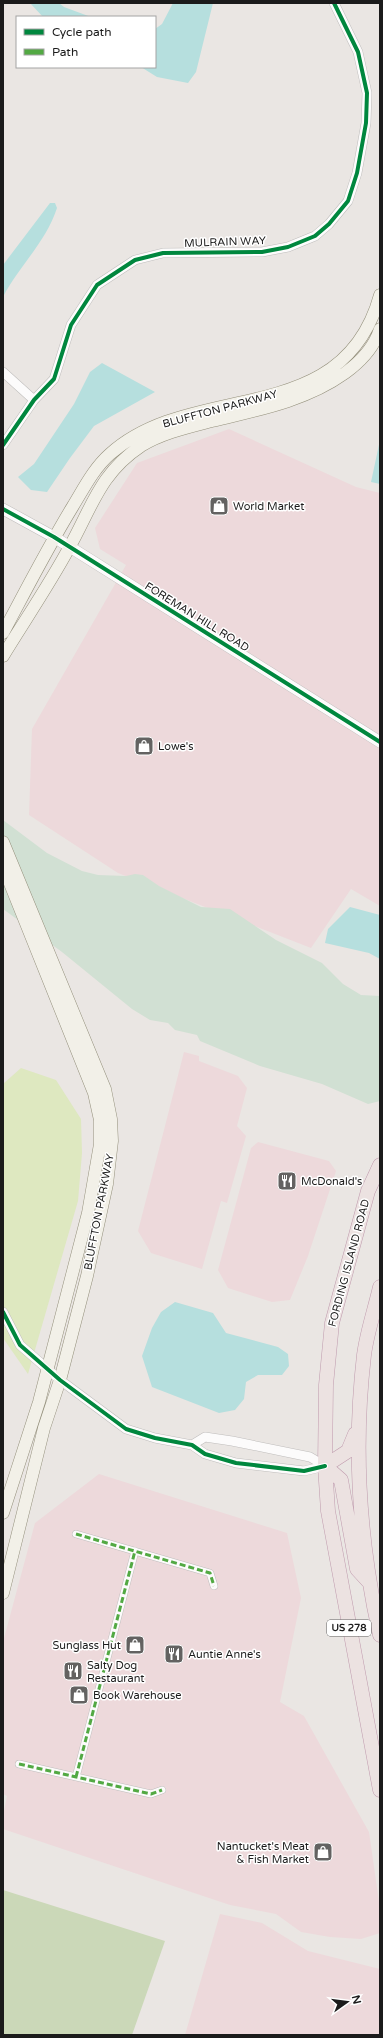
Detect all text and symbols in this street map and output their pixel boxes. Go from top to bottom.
legend [16,16,156,68]
text: Cycle path [52,25,111,39]
text: Path [52,45,78,59]
street label: MULRAIN WAY [184,234,266,250]
street label: BLUFFTON PARKWAY [161,387,279,431]
shop icon: World Market [208,495,230,517]
place label: World Market [233,500,304,513]
street label: FOREMAN HILL ROAD [142,579,252,655]
shop icon: Lowe's [133,735,155,757]
place label: Lowe's [158,740,194,753]
street label: BLUFFTON PARKWAY [81,1153,117,1271]
restaurant icon: McDonald's [276,1170,298,1192]
place label: McDonald's [301,1175,362,1188]
street label: FORDING ISLAND ROAD [326,1198,372,1328]
road number: US 278 [327,1620,371,1636]
shop icon: Sunglass Hut [124,1634,146,1656]
place label: Sunglass Hut [53,1639,121,1652]
restaurant icon: Auntie Anne's [163,1643,185,1665]
place label: Auntie Anne's [188,1648,261,1661]
place label: Salty Dog Restaurant [87,1659,145,1685]
restaurant icon: Salty Dog Restaurant [62,1660,84,1682]
shop icon: Book Warehouse [68,1684,90,1706]
place label: Book Warehouse [93,1689,182,1702]
place label: Nantucket's Meat & Fish Market [217,1840,309,1866]
shop icon: Nantucket's Meat & Fish Market [312,1841,334,1863]
north arrow [327,1982,367,2022]
text: N [349,1994,364,2006]

